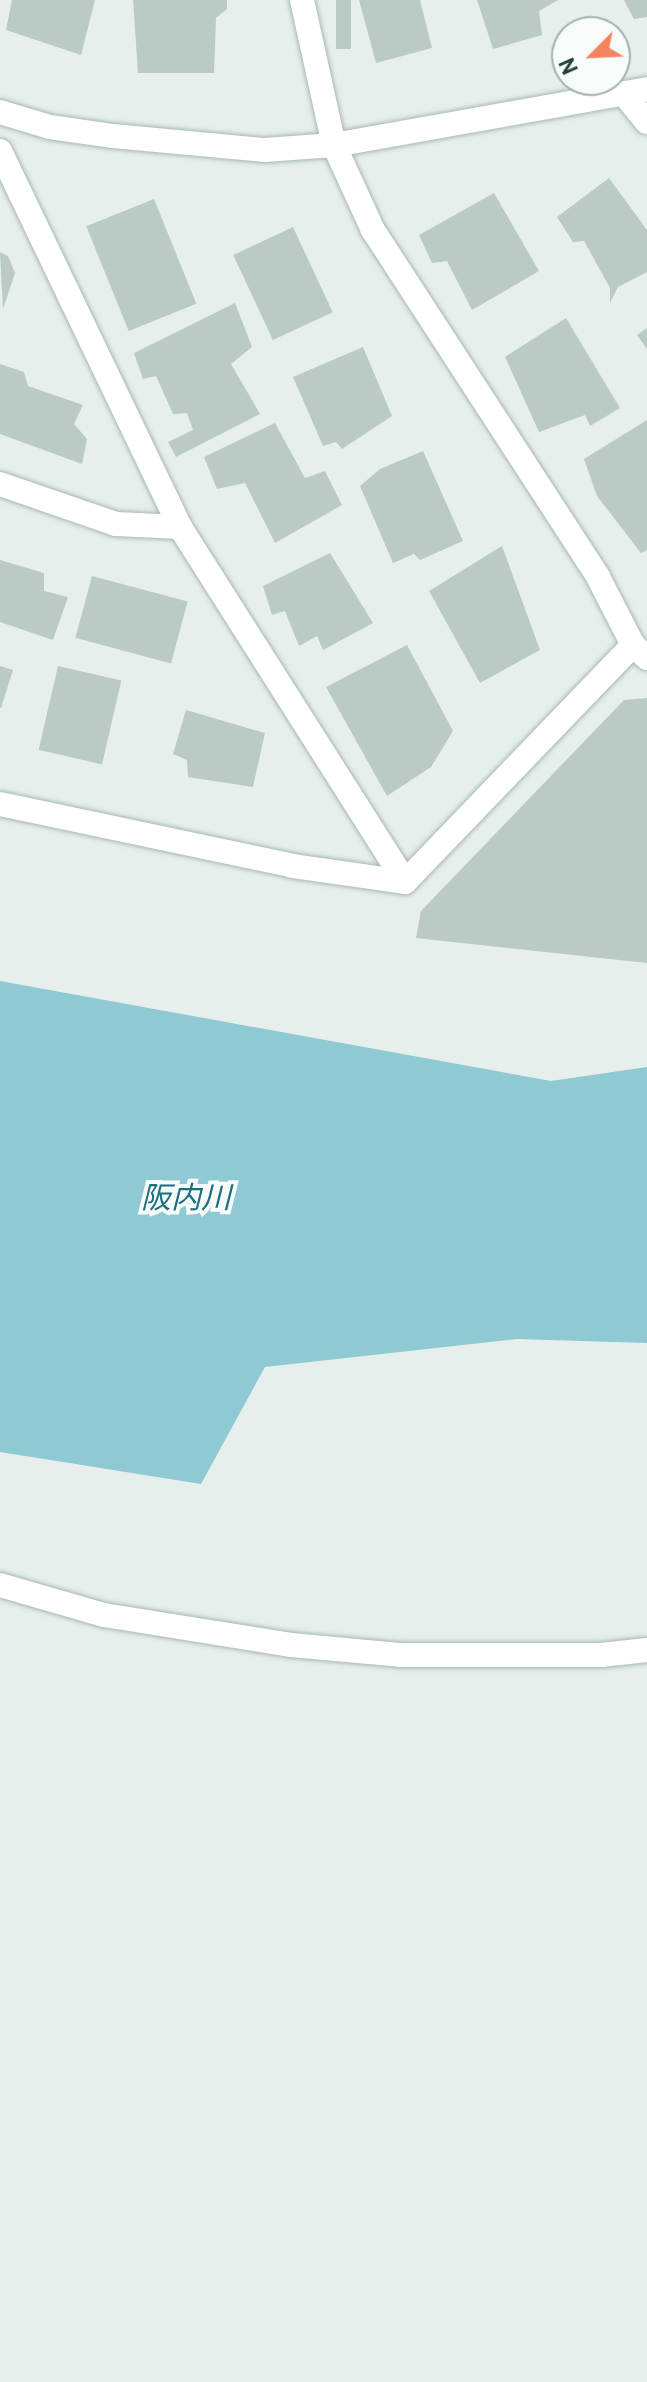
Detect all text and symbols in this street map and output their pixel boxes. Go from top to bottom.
north arrow [551,16,631,96]
text: N [555,52,586,78]
water label: 阪内川 [141,1183,231,1219]

